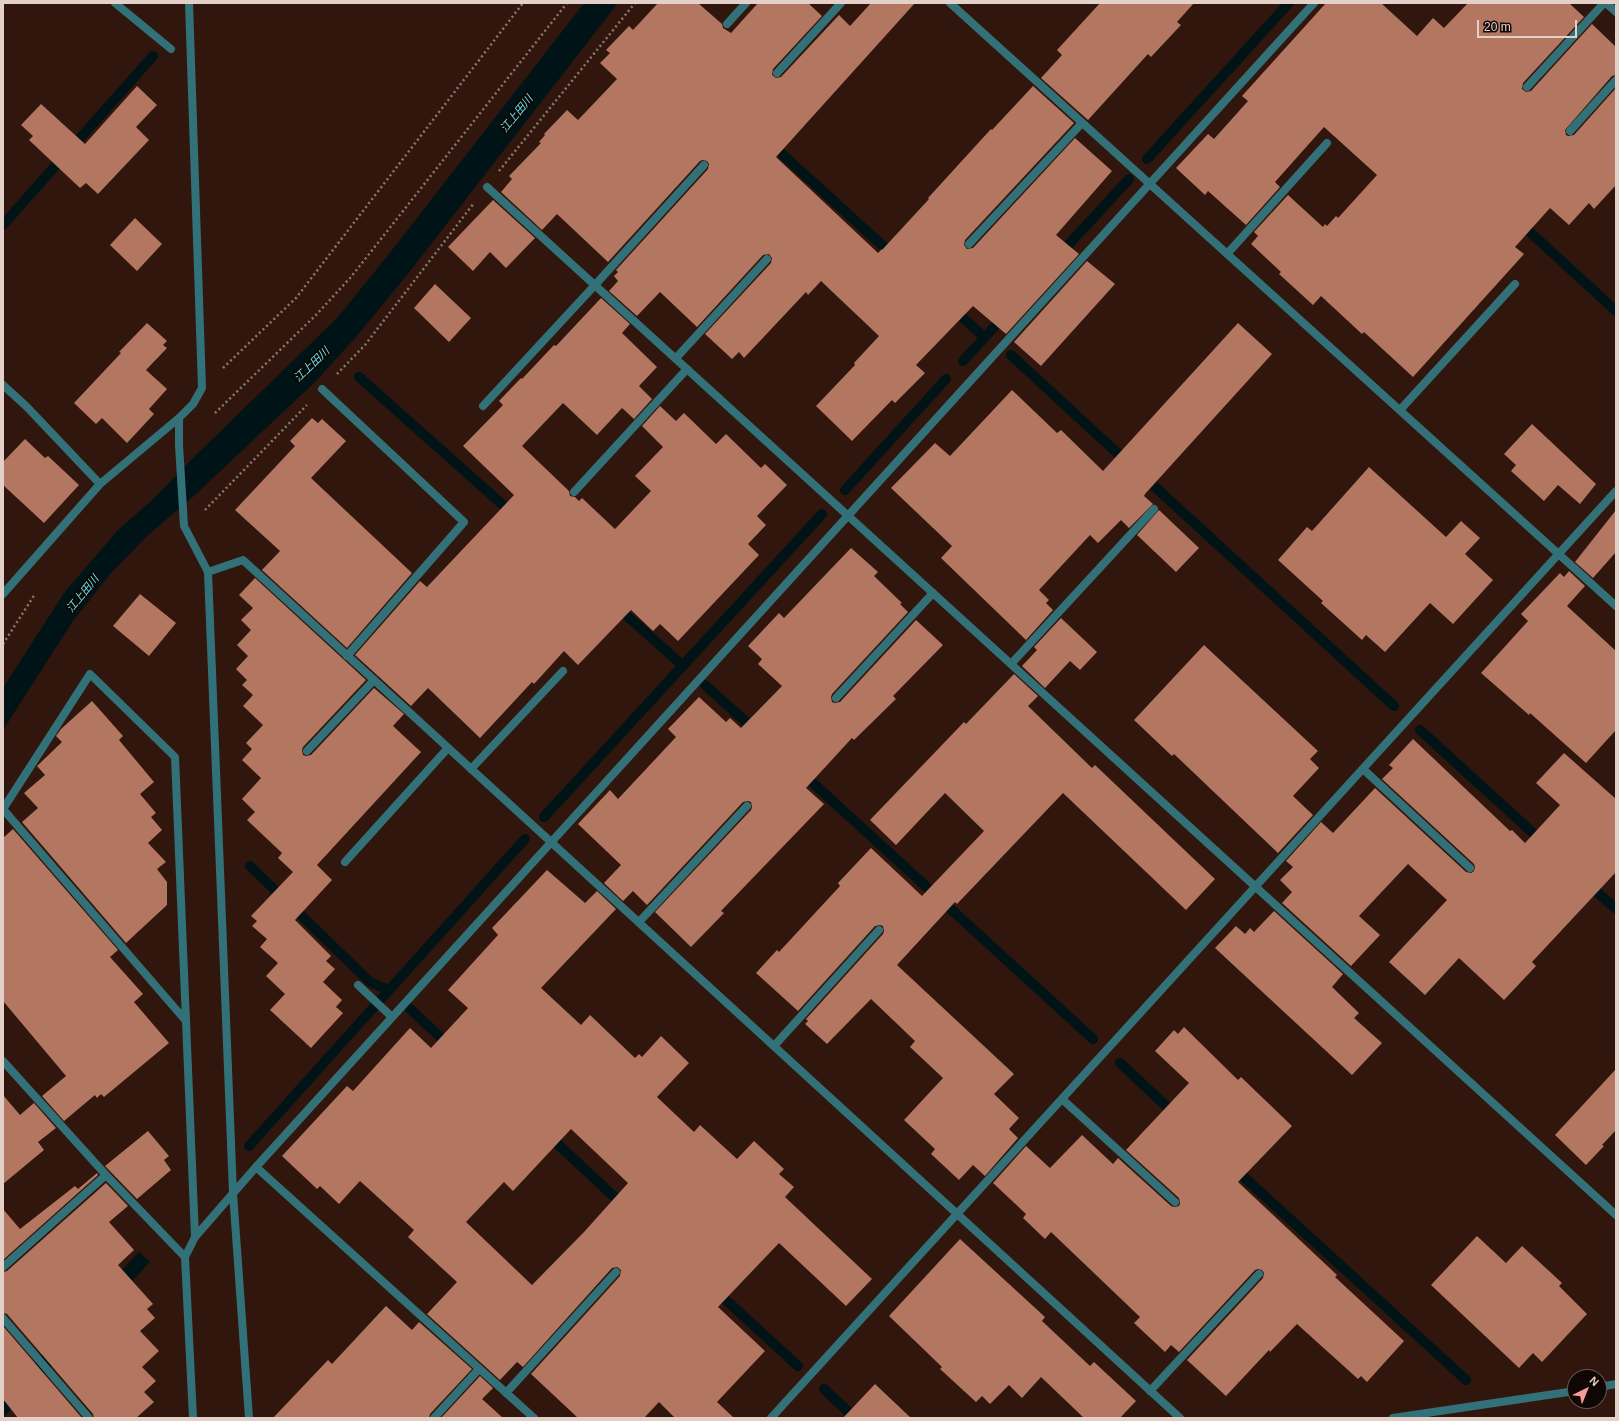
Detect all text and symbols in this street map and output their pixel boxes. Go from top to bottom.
scale bar [1479,12,1579,38]
text: 20 m [1484,20,1511,34]
water label: 江上田川 [498,93,536,135]
water label: 江上田川 [292,345,332,385]
water label: 江上田川 [64,573,102,615]
north arrow [1567,1369,1607,1409]
text: N [1587,1374,1601,1388]

